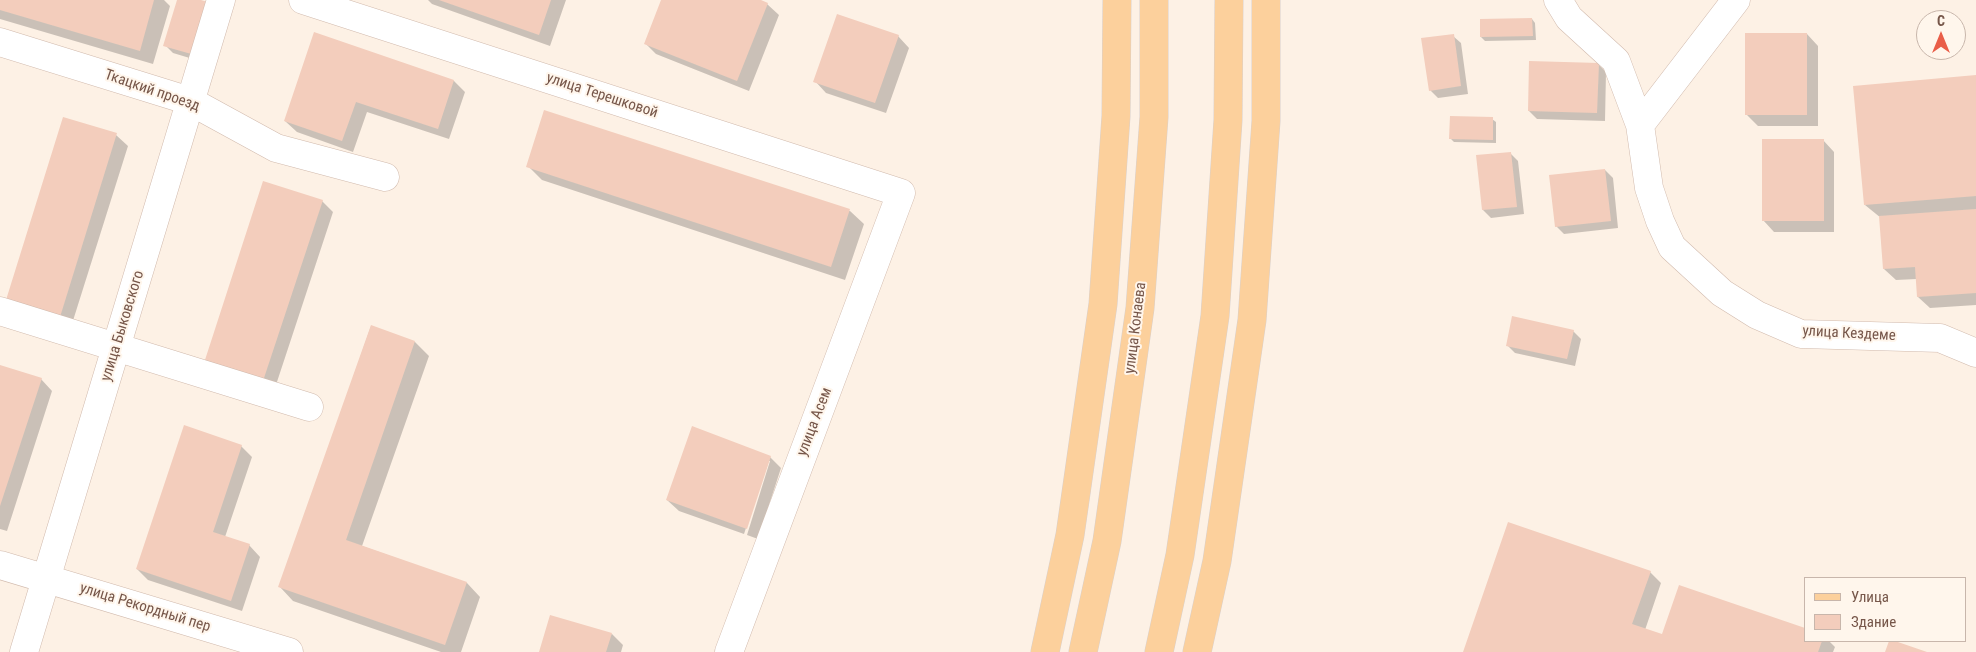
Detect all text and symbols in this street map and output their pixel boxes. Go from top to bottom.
north arrow [1916,10,1966,60]
text: С [1937,13,1945,29]
street label: Ткацкий проезд [102,66,202,116]
street label: улица Терешковой [544,69,660,123]
street label: улица Быковского [98,268,148,384]
street label: улица Конаева [1121,281,1151,375]
street label: улица Кездеме [1802,323,1896,345]
street label: улица Асем [794,385,836,459]
legend [1804,577,1966,642]
street label: улица Рекордный пер [77,580,213,636]
text: Улица [1851,588,1889,606]
text: Здание [1851,613,1896,631]

